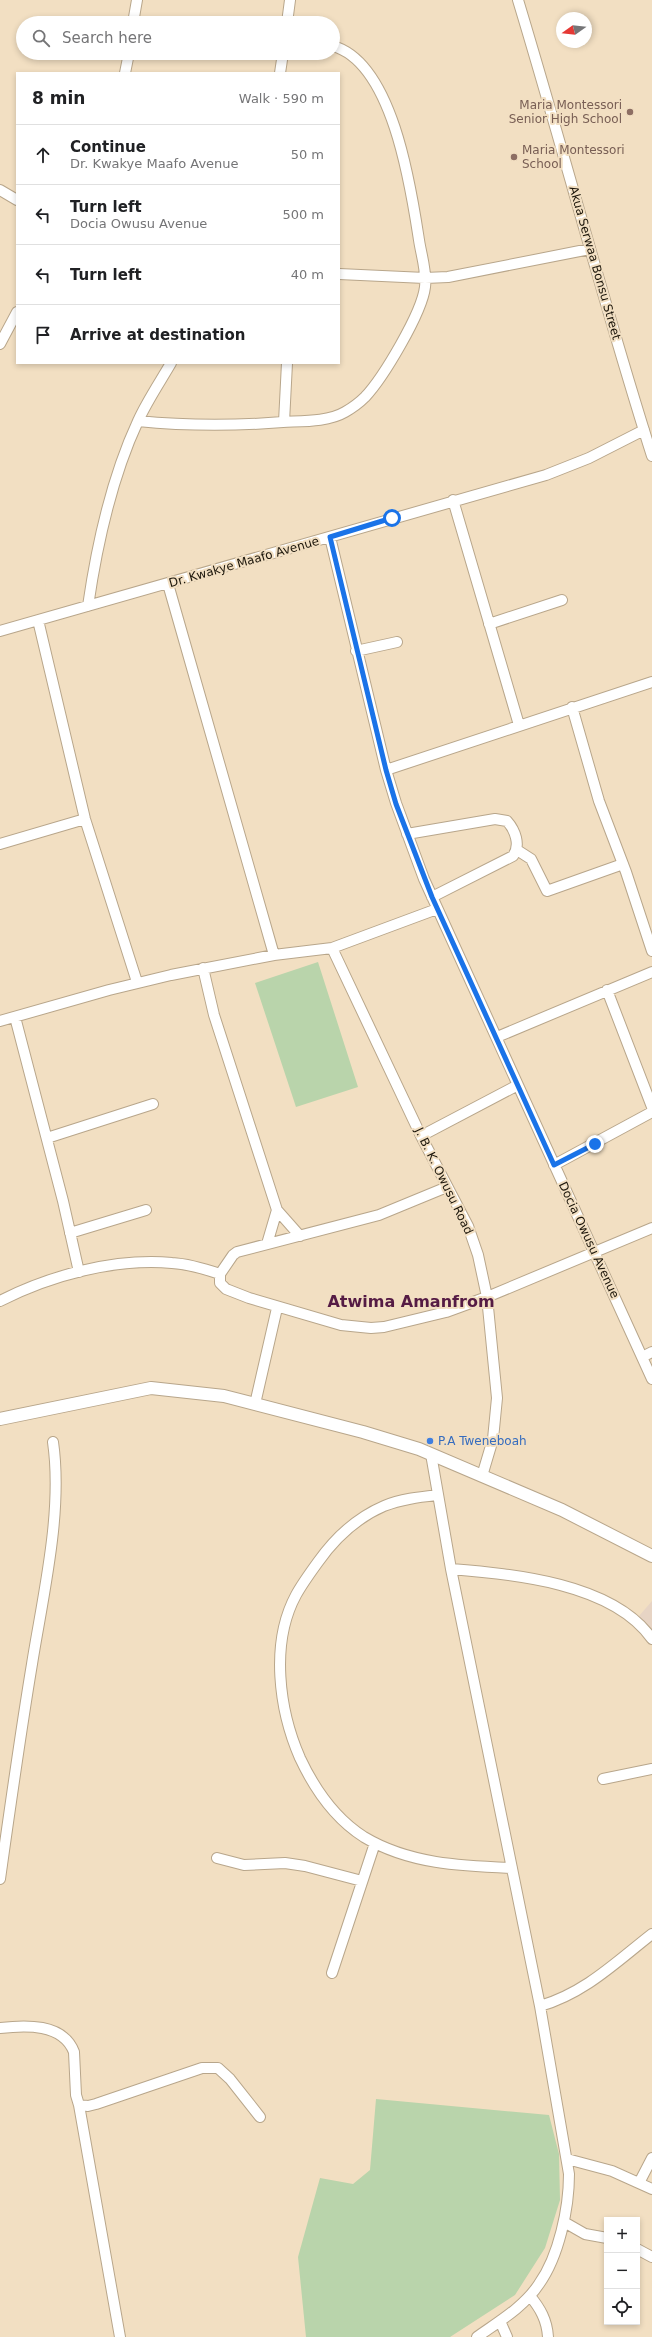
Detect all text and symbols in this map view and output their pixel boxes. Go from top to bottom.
north arrow [556,12,592,48]
search box [16,16,340,60]
icon: search [30,27,52,49]
text: Search here [62,29,152,47]
text: 8 min [32,88,85,108]
text: Walk · 590 m [239,91,324,106]
place label: Maria Montessori Senior High School [509,98,622,126]
marker: Maria Montessori Senior High School [625,107,635,117]
text: Continue [70,138,146,156]
place label: Maria Montessori School [522,143,625,171]
icon: ahead [32,144,54,166]
text: 50 m [291,147,324,162]
marker: Maria Montessori School [509,152,519,162]
text: Dr. Kwakye Maafo Avenue [70,156,239,171]
street label: Akua Serwaa Bonsu Street [566,185,624,342]
text: Turn left [70,198,142,216]
icon: left [32,204,54,226]
text: 500 m [282,207,324,222]
text: Docia Owusu Avenue [70,216,207,231]
icon: left [32,264,54,286]
text: Turn left [70,266,142,284]
text: 40 m [291,267,324,282]
icon: arrive [32,324,54,346]
text: Arrive at destination [70,326,245,344]
route start [383,509,401,527]
street label: Dr. Kwakye Maafo Avenue [167,534,321,590]
street label: J. B. K. Owusu Road [412,1124,476,1237]
route end [586,1135,604,1153]
street label: Docia Owusu Avenue [556,1180,622,1300]
district label: Atwima Amanfrom [327,1292,495,1311]
place label: P.A Tweneboah [438,1434,527,1448]
marker: P.A Tweneboah [425,1436,435,1446]
map controls [604,2217,640,2325]
button: + [604,2217,640,2253]
button: − [604,2253,640,2289]
button: locate [604,2289,640,2325]

